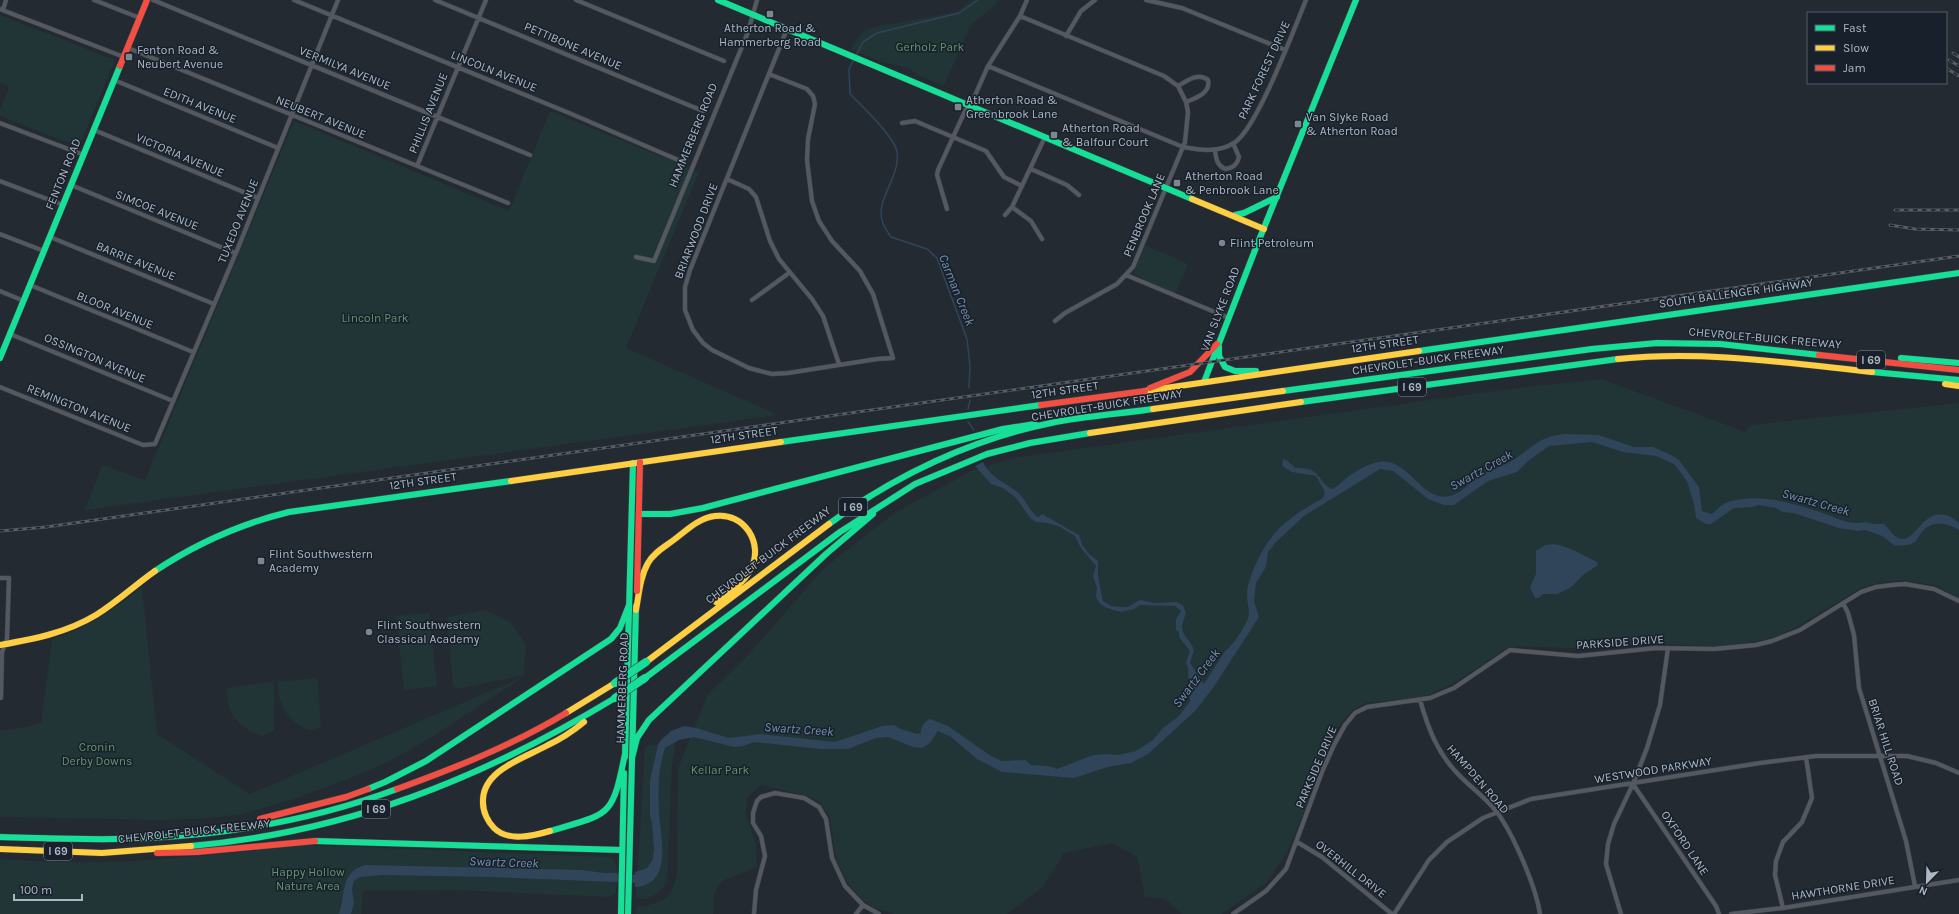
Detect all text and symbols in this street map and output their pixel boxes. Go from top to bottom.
marker: Atherton Road & Hammerberg Road [765,9,775,19]
legend [1807,12,1947,84]
street label: PETTIBONE AVENUE [522,19,624,73]
street label: PARK FOREST DRIVE [1235,19,1293,121]
place label: Atherton Road & Hammerberg Road [719,21,821,49]
text: Fast [1843,21,1867,35]
park label: Gerholz Park [896,40,964,54]
text: Slow [1843,41,1869,55]
place label: Fenton Road & Neubert Avenue [137,43,223,71]
street label: VERMILYA AVENUE [297,43,393,93]
street label: LINCOLN AVENUE [449,47,539,95]
marker: Fenton Road & Neubert Avenue [124,52,134,62]
text: Jam [1843,61,1866,75]
street label: PHILLIS AVENUE [405,71,451,155]
street label: HAMMERBERG ROAD [666,81,720,189]
street label: EDITH AVENUE [161,84,239,126]
street label: NEUBERT AVENUE [274,93,368,141]
place label: Atherton Road & Greenbrook Lane [966,93,1058,121]
marker: Atherton Road & Greenbrook Lane [953,102,963,112]
place label: Van Slyke Road & Atherton Road [1306,110,1398,138]
marker: Van Slyke Road & Atherton Road [1293,119,1303,129]
place label: Atherton Road & Balfour Court [1062,121,1149,149]
street label: VICTORIA AVENUE [134,130,226,180]
marker: Atherton Road & Balfour Court [1049,130,1059,140]
street label: FENTON ROAD [42,136,84,212]
place label: Atherton Road & Penbrook Lane [1185,169,1279,197]
street label: PENBROOK LANE [1120,171,1168,259]
street label: TUXEDO AVENUE [215,177,261,265]
marker: Atherton Road & Penbrook Lane [1172,178,1182,188]
street label: BRIARWOOD DRIVE [671,181,721,281]
street label: SIMCOE AVENUE [113,187,201,233]
place label: Flint Petroleum [1230,236,1314,250]
marker: Flint Petroleum [1217,238,1227,248]
street label: BARRIE AVENUE [94,239,178,283]
water label: Carman Creek [936,252,978,328]
street label: VAN SLYKE ROAD [1197,265,1243,353]
street label: SOUTH BALLENGER HIGHWAY [1658,275,1814,311]
street label: BLOOR AVENUE [75,288,155,332]
park label: Lincoln Park [342,311,409,325]
street label: CHEVROLET-BUICK FREEWAY [1688,324,1842,352]
street label: OSSINGTON AVENUE [42,330,148,386]
street label: 12TH STREET [1350,332,1420,356]
street label: CHEVROLET-BUICK FREEWAY [1351,342,1505,378]
road number: I 69 [1857,351,1885,369]
street label: 12TH STREET [1030,378,1100,402]
road number: I 69 [1398,378,1426,396]
street label: REMINGTON AVENUE [25,381,133,435]
street label: CHEVROLET-BUICK FREEWAY [1030,386,1184,424]
street label: 12TH STREET [709,423,779,447]
water label: Swartz Creek [1447,446,1515,493]
street label: 12TH STREET [388,469,458,493]
water label: Swartz Creek [1780,485,1852,519]
road number: I 69 [839,498,867,516]
street label: CHEVROLET-BUICK FREEWAY [703,503,834,607]
place label: Flint Southwestern Academy [269,547,373,575]
marker: Flint Southwestern Academy [256,556,266,566]
place label: Flint Southwestern Classical Academy [377,618,481,646]
marker: Flint Southwestern Classical Academy [364,627,374,637]
street label: HAMMERBERG ROAD [613,632,631,744]
street label: PARKSIDE DRIVE [1576,632,1664,652]
water label: Swartz Creek [1169,645,1223,710]
street label: BRIAR HILL ROAD [1865,697,1907,787]
water label: Swartz Creek [764,719,835,739]
street label: PARKSIDE DRIVE [1292,724,1340,810]
park label: Cronin Derby Downs [62,740,132,768]
street label: HAMPDEN ROAD [1444,741,1512,817]
street label: WESTWOOD PARKWAY [1593,754,1713,786]
park label: Kellar Park [691,763,749,777]
road number: I 69 [362,800,390,818]
street label: OXFORD LANE [1658,808,1712,878]
street label: CHEVROLET-BUICK FREEWAY [117,816,271,846]
street label: OVERHILL DRIVE [1313,837,1389,901]
road number: I 69 [44,842,72,860]
water label: Swartz Creek [469,853,539,871]
north arrow [1907,862,1947,902]
park label: Happy Hollow Nature Area [271,865,345,893]
street label: HAWTHORNE DRIVE [1790,873,1896,903]
scale bar [14,876,82,902]
text: 100 m [20,883,52,897]
text: N [1917,883,1929,898]

